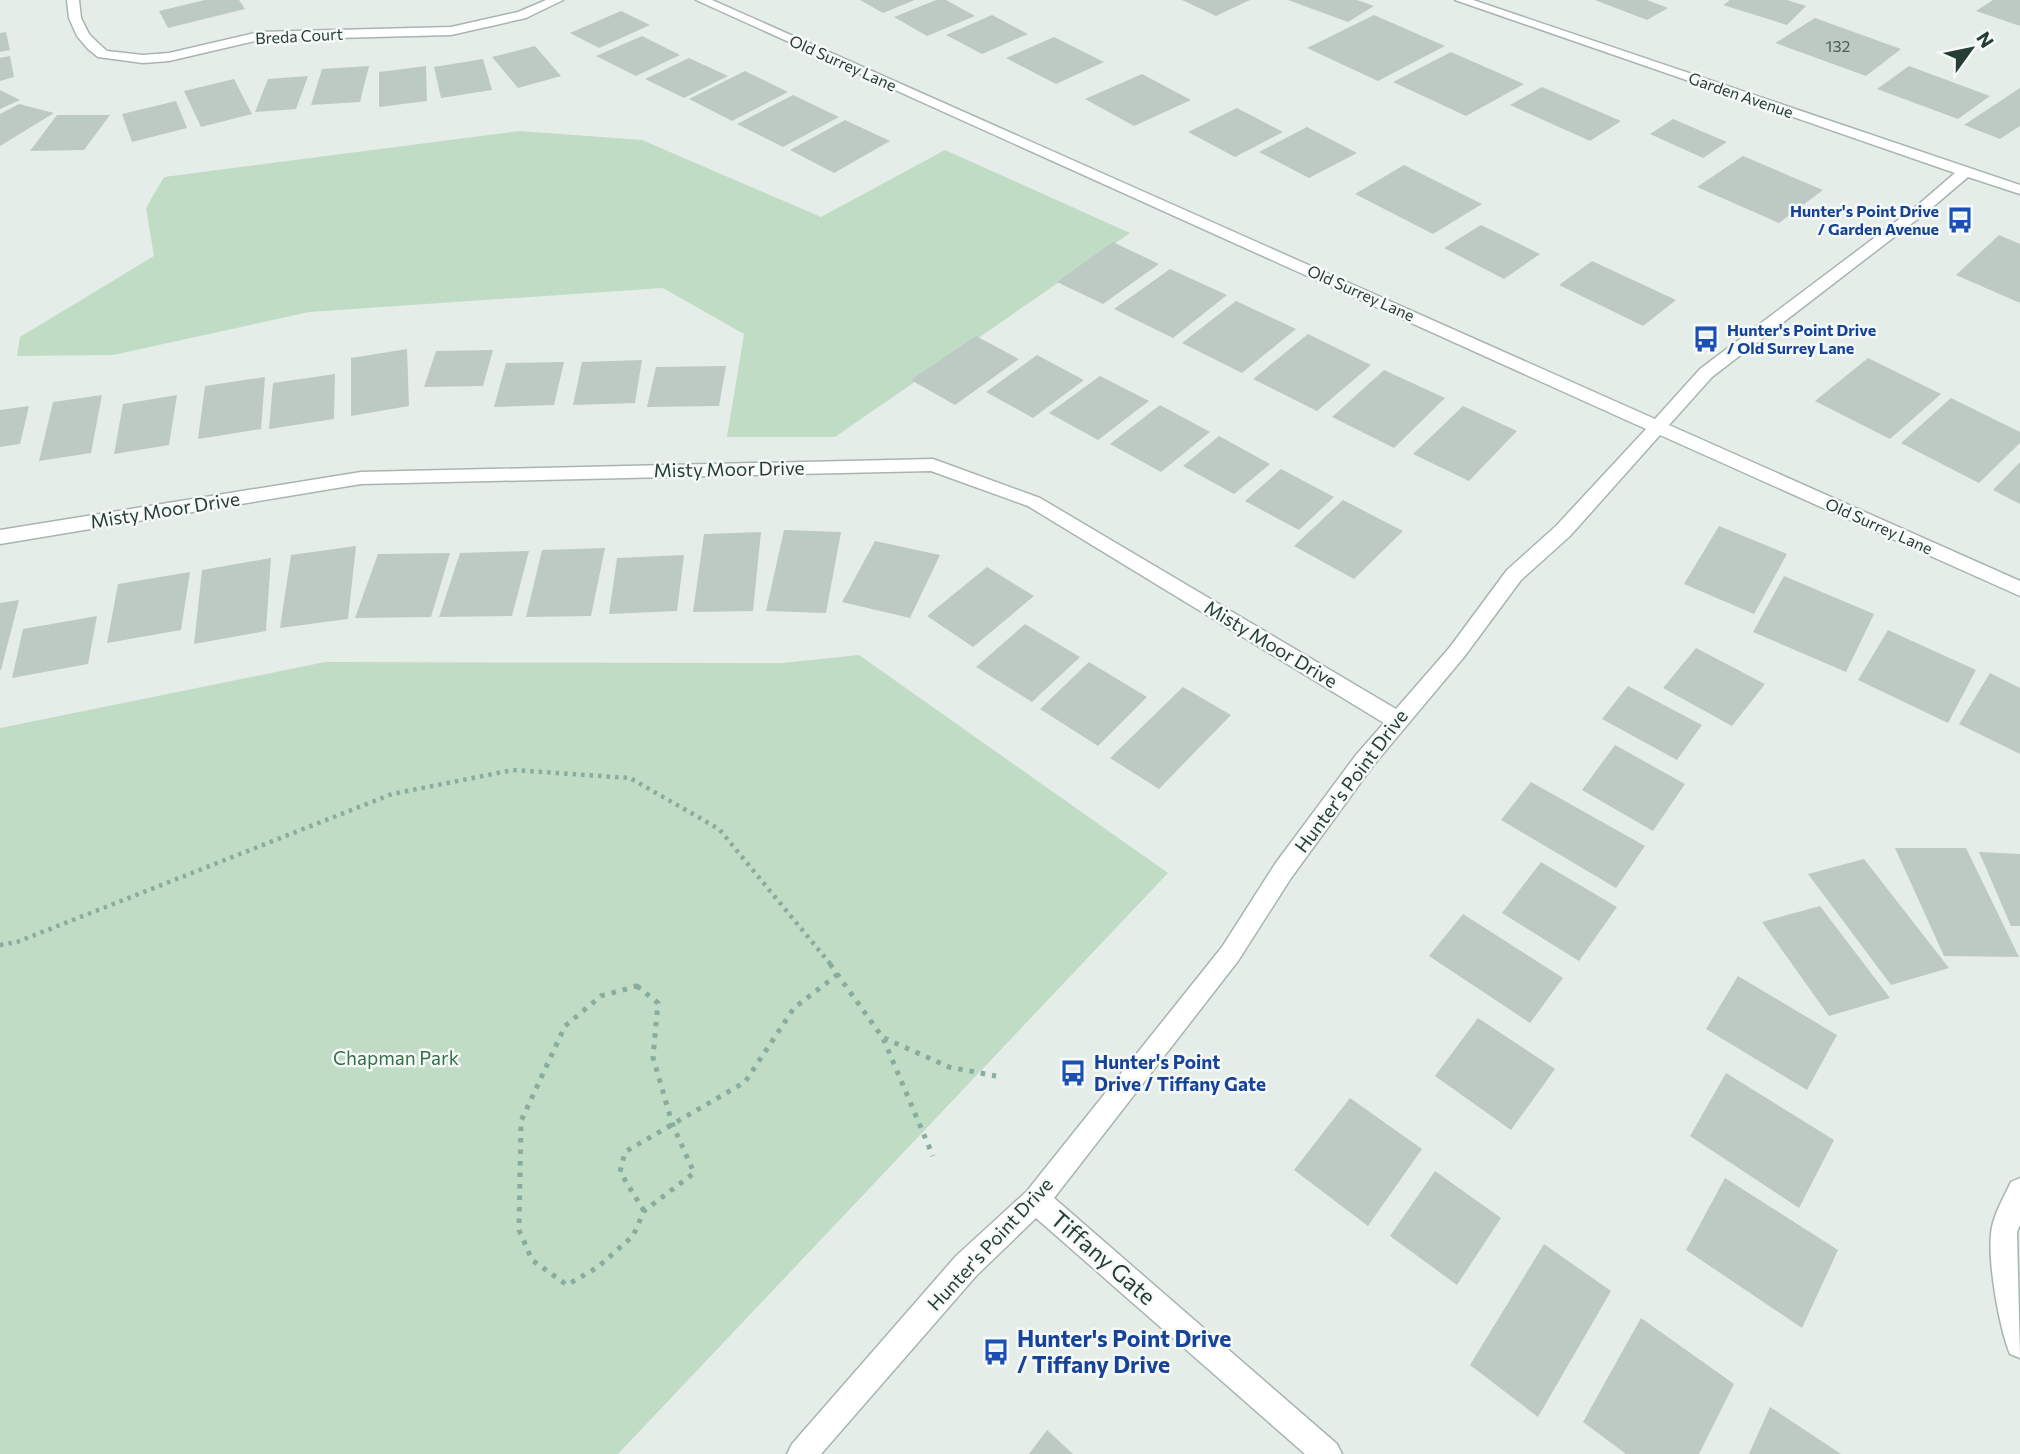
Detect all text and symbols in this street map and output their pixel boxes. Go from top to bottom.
north arrow [1936,14,2006,84]
street label: Breda Court [255,24,344,47]
text: N [1972,27,1999,52]
street label: Old Surrey Lane [787,30,900,95]
house number: 132 [1826,36,1851,55]
street label: Garden Avenue [1686,68,1796,121]
place label: Hunter's Point Drive / Garden Avenue [1790,201,1939,238]
bus stop icon: Hunter's Point Drive / Garden Avenue [1945,205,1975,235]
street label: Old Surrey Lane [1305,260,1418,325]
place label: Hunter's Point Drive / Old Surrey Lane [1727,320,1876,357]
bus stop icon: Hunter's Point Drive / Old Surrey Lane [1691,324,1721,354]
street label: Misty Moor Drive [653,456,805,481]
street label: Misty Moor Drive [89,486,241,533]
street label: Old Surrey Lane [1823,493,1936,558]
street label: Misty Moor Drive [1201,595,1342,692]
street label: Hunter's Point Drive [1289,705,1412,857]
park label: Chapman Park [333,1046,459,1069]
place label: Hunter's Point Drive / Tiffany Gate [1094,1050,1266,1095]
bus stop icon: Hunter's Point Drive / Tiffany Gate [1058,1058,1088,1088]
street label: Hunter's Point Drive [922,1172,1057,1315]
street label: Tiffany Gate [1046,1204,1162,1310]
place label: Hunter's Point Drive / Tiffany Drive [1017,1324,1231,1378]
bus stop icon: Hunter's Point Drive / Tiffany Drive [981,1337,1011,1367]

